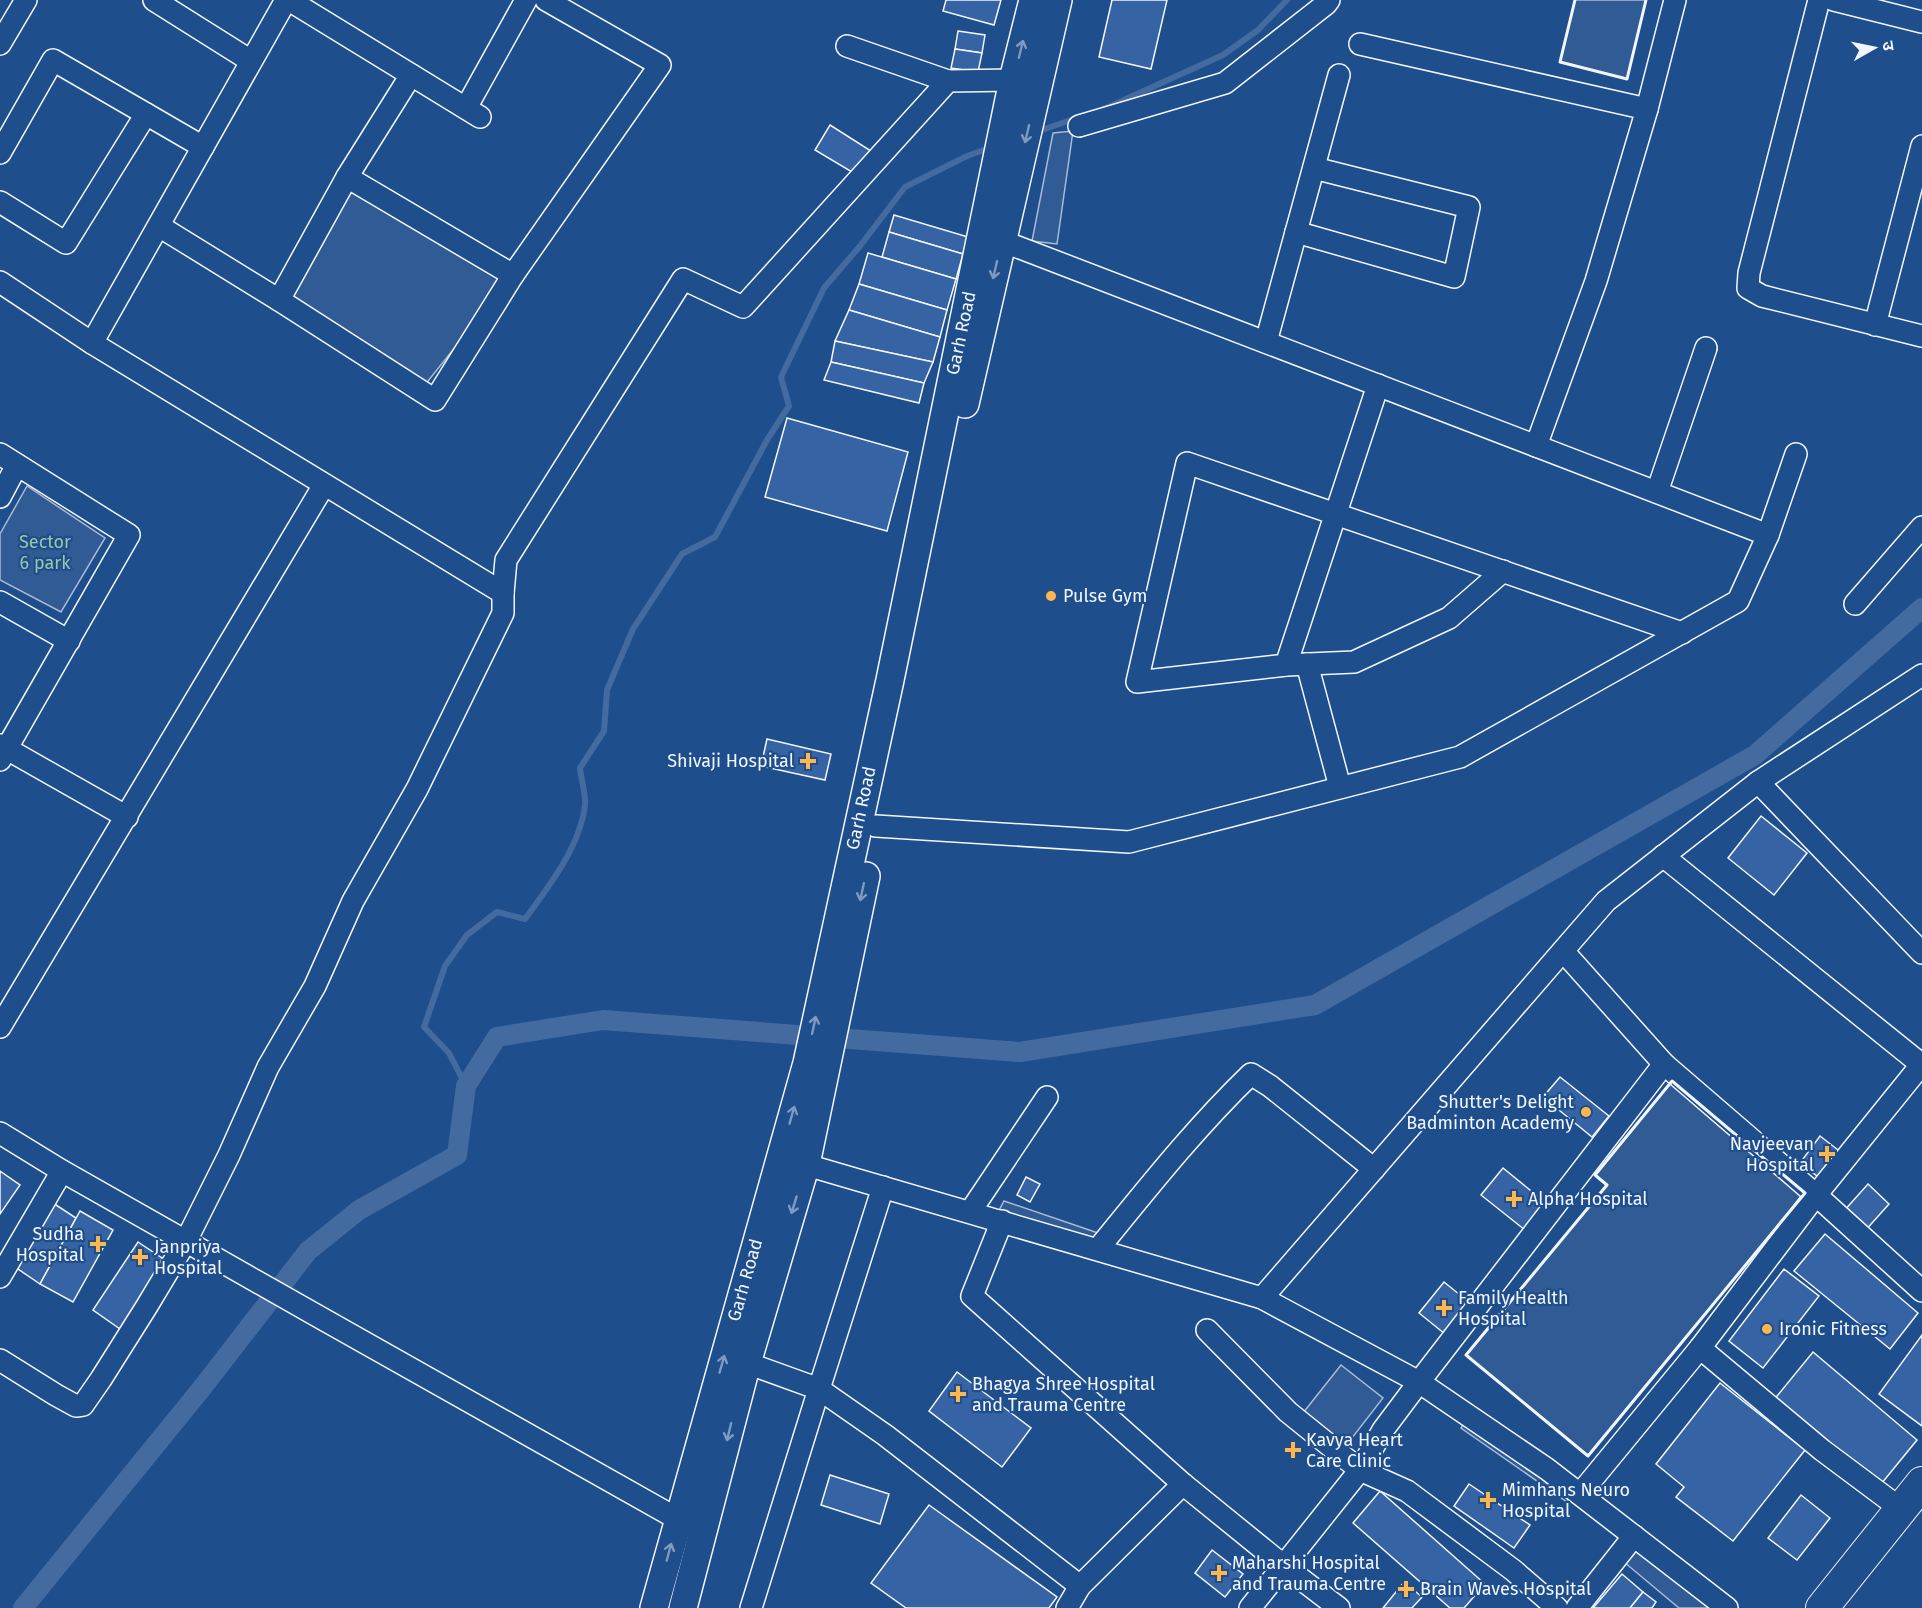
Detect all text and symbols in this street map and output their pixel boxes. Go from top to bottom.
north arrow [1844,18,1904,78]
one-way arrow [1015,39,1027,58]
text: उ [1878,40,1899,52]
one-way arrow [1020,124,1032,143]
one-way arrow [989,260,1001,279]
street label: Garh Road [941,289,981,377]
park label: Sector 6 park [19,531,71,574]
place label: Pulse Gym [1063,585,1147,607]
marker: Pulse Gym [1044,589,1058,603]
place label: Shivaji Hospital [667,750,794,772]
marker: Shivaji Hospital [799,752,817,770]
street label: Garh Road [841,764,881,852]
one-way arrow [856,882,868,901]
one-way arrow [809,1016,821,1035]
place label: Shutter's Delight Badminton Academy [1406,1091,1574,1134]
marker: Shutter's Delight Badminton Academy [1579,1105,1593,1119]
one-way arrow [787,1106,798,1125]
place label: Navjeevan Hospital [1730,1133,1814,1176]
marker: Navjeevan Hospital [1818,1145,1836,1163]
place label: Alpha Hospital [1528,1188,1648,1210]
marker: Alpha Hospital [1505,1190,1523,1208]
one-way arrow [788,1195,799,1214]
place label: Sudha Hospital [16,1223,84,1266]
marker: Sudha Hospital [89,1235,107,1253]
place label: Janpriya Hospital [154,1236,222,1279]
street label: Garh Road [723,1236,767,1324]
marker: Janpriya Hospital [131,1248,149,1266]
place label: Family Health Hospital [1458,1287,1569,1330]
marker: Family Health Hospital [1435,1299,1453,1317]
place label: Ironic Fitness [1779,1318,1887,1340]
marker: Ironic Fitness [1760,1322,1774,1336]
one-way arrow [717,1355,728,1374]
place label: Bhagya Shree Hospital and Trauma Centre [972,1373,1155,1416]
marker: Bhagya Shree Hospital and Trauma Centre [949,1385,967,1403]
one-way arrow [723,1423,734,1442]
place label: Kavya Heart Care Clinic [1306,1429,1404,1472]
marker: Kavya Heart Care Clinic [1284,1441,1302,1459]
place label: Mimhans Neuro Hospital [1502,1479,1630,1522]
marker: Mimhans Neuro Hospital [1479,1491,1497,1509]
one-way arrow [664,1542,676,1561]
place label: Maharshi Hospital and Trauma Centre [1232,1552,1386,1595]
marker: Maharshi Hospital and Trauma Centre [1210,1564,1228,1582]
place label: Brain Waves Hospital [1420,1578,1591,1600]
marker: Brain Waves Hospital [1397,1580,1415,1598]

